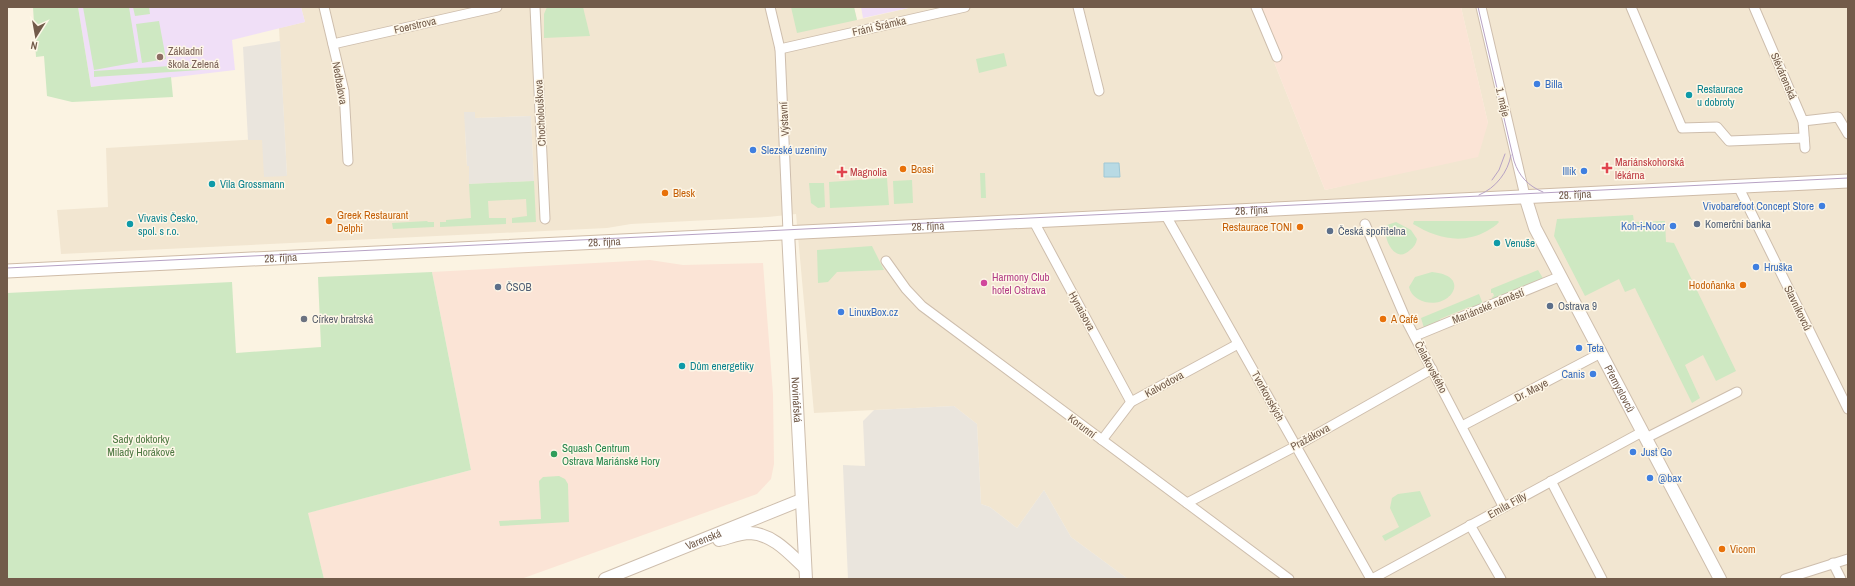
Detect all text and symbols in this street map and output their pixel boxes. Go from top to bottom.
street label: Foerstrova [393,13,437,37]
street label: Fráni Šrámka [851,13,907,39]
north arrow [16,16,56,56]
text: N [30,38,39,53]
place label: Základní škola Zelená [168,44,219,71]
street label: Slévárenská [1768,50,1800,102]
marker: Základní škola Zelená [155,52,165,62]
street label: Nedbalova [329,61,351,105]
place label: Billa [1545,77,1563,91]
street label: Chocholouškova [531,79,549,147]
marker: Billa [1532,79,1542,89]
place label: Restaurace u dobroty [1697,82,1743,109]
street label: 1. máje [1493,86,1513,118]
marker: Restaurace u dobroty [1684,90,1694,100]
street label: Výstavní [776,101,792,136]
place label: Slezské uzeniny [761,143,827,157]
marker: Slezské uzeniny [748,145,758,155]
place label: Mariánskohorská lékárna [1615,155,1684,182]
place label: Boasi [911,162,934,176]
marker: Mariánskohorská lékárna [1602,163,1612,173]
marker: Boasi [898,164,908,174]
place label: Illík [1562,164,1576,178]
place label: Magnolia [850,165,887,179]
marker: Illík [1579,166,1589,176]
marker: Magnolia [837,167,847,177]
place label: Vila Grossmann [220,177,285,191]
marker: Vila Grossmann [207,179,217,189]
place label: Blesk [673,186,696,200]
street label: 28. října [1558,187,1592,202]
marker: Blesk [660,188,670,198]
place label: Vivobarefoot Concept Store [1703,199,1814,213]
marker: Vivobarefoot Concept Store [1817,201,1827,211]
street label: 28. října [1235,202,1268,218]
place label: Greek Restaurant Delphi [337,208,409,235]
place label: Vivavis Česko, spol. s r.o. [138,211,198,238]
marker: Greek Restaurant Delphi [324,216,334,226]
place label: Komerční banka [1705,217,1771,231]
street label: 28. října [911,218,945,234]
marker: Vivavis Česko, spol. s r.o. [125,219,135,229]
place label: Koh-i-Noor [1621,219,1665,233]
marker: Komerční banka [1692,219,1702,229]
place label: Restaurace TONI [1222,220,1292,234]
marker: Koh-i-Noor [1668,221,1678,231]
marker: Restaurace TONI [1295,222,1305,232]
place label: Česká spořitelna [1338,224,1406,238]
marker: Česká spořitelna [1325,226,1335,236]
street label: 28. října [588,234,621,250]
place label: Venuše [1505,236,1535,250]
marker: Venuše [1492,238,1502,248]
street label: 28. října [264,250,297,265]
place label: Hruška [1764,260,1793,274]
marker: Hruška [1751,262,1761,272]
place label: Harmony Club hotel Ostrava [992,270,1050,297]
marker: Harmony Club hotel Ostrava [979,278,989,288]
place label: Hodoňanka [1689,278,1735,292]
place label: ČSOB [506,280,532,294]
marker: Hodoňanka [1738,280,1748,290]
marker: ČSOB [493,282,503,292]
street label: Slavníkovců [1781,283,1815,333]
street label: Mariánské náměstí [1450,285,1527,327]
street label: Hynaisova [1066,289,1098,333]
place label: Ostrava 9 [1558,299,1597,313]
marker: Ostrava 9 [1545,301,1555,311]
place label: LinuxBox.cz [849,305,899,319]
marker: LinuxBox.cz [836,307,846,317]
place label: Církev bratrská [312,312,373,326]
place label: A Café [1390,312,1418,326]
marker: Církev bratrská [299,314,309,324]
marker: A Café [1378,314,1388,324]
street label: Čelakovského [1412,339,1450,395]
place label: Teta [1587,341,1604,355]
marker: Teta [1574,343,1584,353]
place label: Dům energetiky [690,359,754,373]
marker: Dům energetiky [677,361,687,371]
street label: Přemyslovců [1601,362,1638,415]
place label: Canis [1561,367,1585,381]
street label: Kalvodova [1142,368,1186,400]
street label: Tvorkovských [1249,368,1287,424]
marker: Canis [1588,369,1598,379]
street label: Dr. Maye [1512,375,1550,405]
street label: Novinářská [789,377,805,423]
street label: Korunní [1065,411,1099,441]
street label: Pražákova [1288,421,1332,453]
park label: Sady doktorky Milady Horákové [107,432,175,459]
place label: Squash Centrum Ostrava Mariánské Hory [562,441,660,468]
place label: Just Go [1641,445,1672,459]
marker: Just Go [1628,447,1638,457]
marker: Squash Centrum Ostrava Mariánské Hory [549,449,559,459]
place label: @bax [1658,471,1682,485]
marker: @bax [1645,473,1655,483]
street label: Emila Filly [1485,488,1529,521]
street label: Varenská [683,526,723,553]
place label: Vicom [1730,542,1755,556]
marker: Vicom [1717,544,1727,554]

